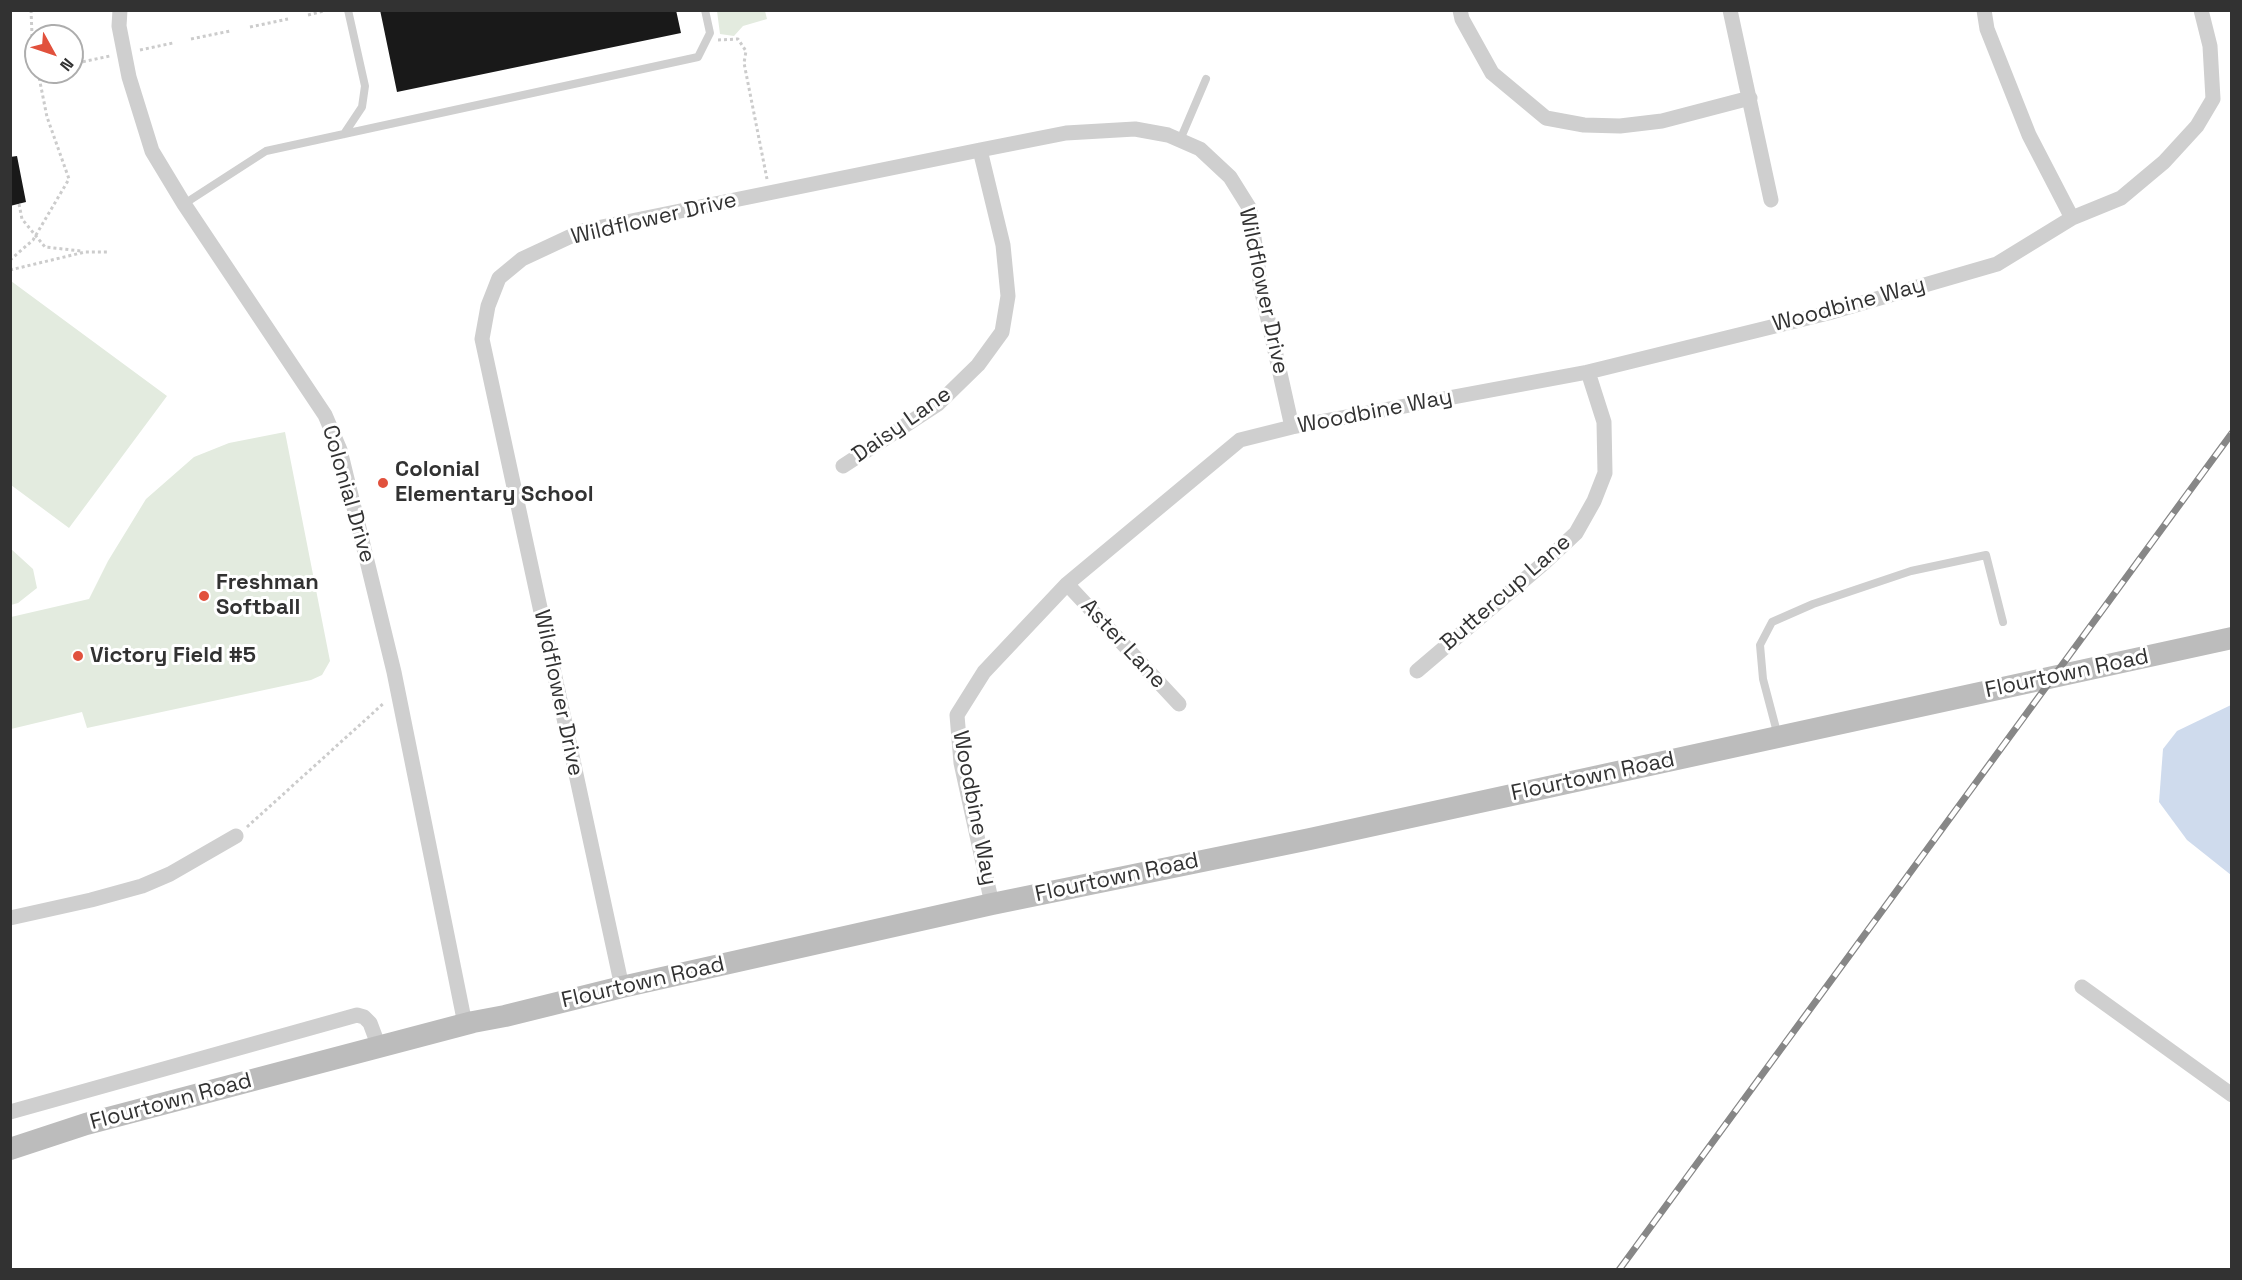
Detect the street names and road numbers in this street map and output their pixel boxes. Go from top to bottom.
street label: Wildflower Drive [569,187,739,251]
street label: Wildflower Drive [1232,205,1294,377]
street label: Woodbine Way [1770,272,1928,338]
street label: Daisy Lane [848,381,956,469]
street label: Woodbine Way [1295,384,1455,440]
street label: Colonial Drive [316,422,380,566]
street label: Buttercup Lane [1436,529,1576,657]
street label: Aster Lane [1075,594,1171,694]
street label: Wildflower Drive [527,607,589,779]
street label: Flourtown Road [1983,644,2151,704]
street label: Woodbine Way [946,728,1002,888]
street label: Flourtown Road [1509,747,1677,807]
street label: Flourtown Road [1033,848,1201,908]
street label: Flourtown Road [559,951,727,1015]
street label: Flourtown Road [87,1068,255,1136]

